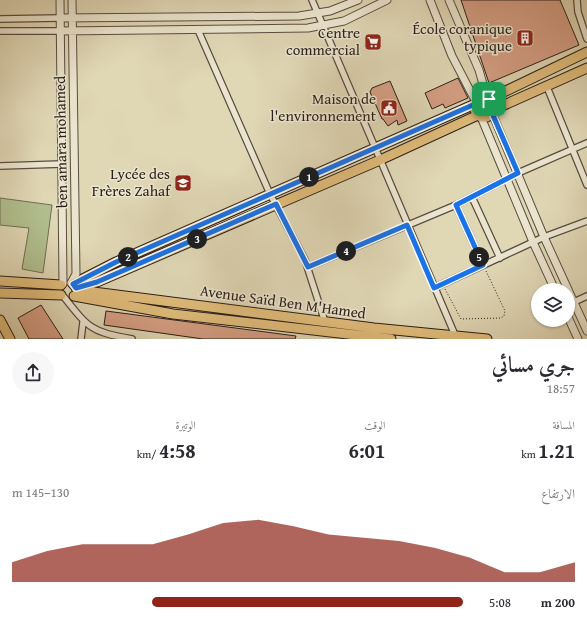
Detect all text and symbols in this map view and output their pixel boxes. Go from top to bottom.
place label: École coranique typique [412,18,512,56]
place label: Centre commercial [286,22,360,60]
building icon: École coranique typique [515,28,535,48]
supermarket icon: Centre commercial [363,32,383,52]
street label: ben amara mohamed [49,76,72,208]
pin [472,82,506,116]
place label: Maison de l'environnement [270,88,377,126]
icon: arrive [478,88,500,110]
public building icon: Maison de l'environnement [379,98,399,118]
place label: Lycée des Frères Zahaf [92,163,172,201]
pin: 1 [299,167,319,187]
text: 1 [306,169,312,185]
school or university icon: Lycée des Frères Zahaf [173,173,193,193]
pin: 3 [187,229,207,249]
text: 3 [194,231,200,247]
pin: 4 [336,241,356,261]
text: 4 [343,243,349,259]
pin: 2 [118,247,138,267]
pin: 5 [469,247,489,267]
text: 2 [125,249,131,265]
text: 5 [476,249,482,265]
street label: Avenue Saïd Ben M'Hamed [199,279,367,324]
map controls [531,283,575,327]
button: layers [531,283,575,327]
text: جري مسائي [492,348,575,380]
button: share [12,352,54,394]
text: 18:57 [547,379,575,398]
text: الوتيرة [175,417,196,433]
text: الوقت [364,417,385,433]
text: المسافة [553,417,575,433]
text: 4:58 [159,436,196,465]
text: 6:01 [349,436,385,465]
text: 1.21 [538,436,575,465]
text: /km [137,446,159,462]
text: km [521,446,538,462]
text: 130–145 m [12,483,69,502]
text: الارتفاع [541,484,575,503]
text: 5:08 [489,593,511,612]
text: 200 m [541,593,575,612]

